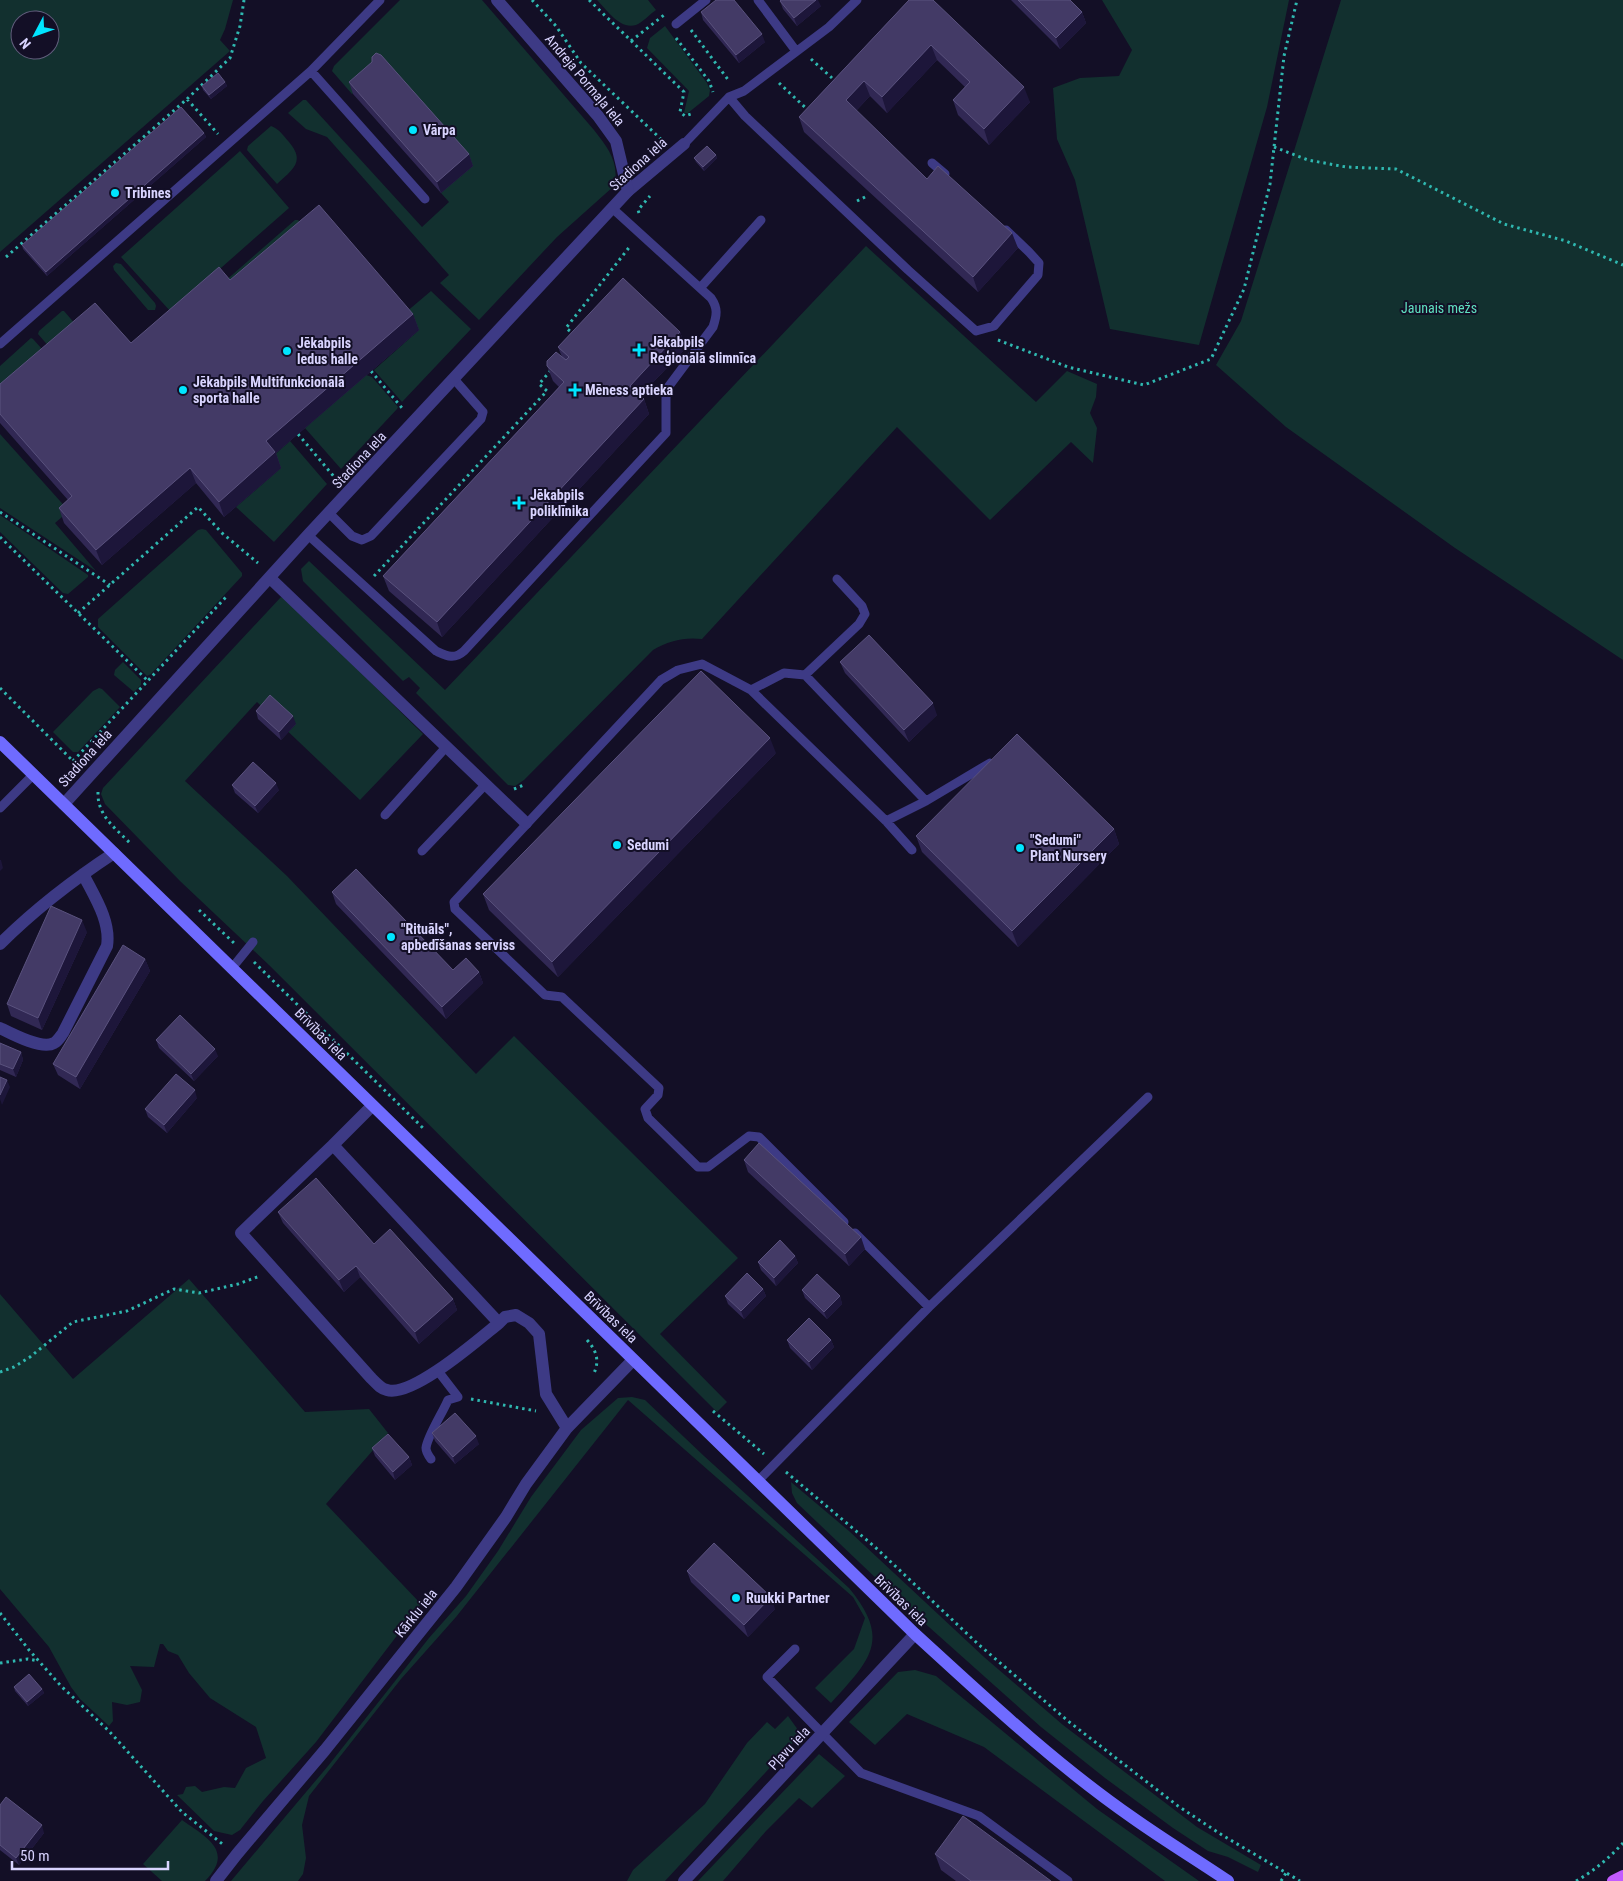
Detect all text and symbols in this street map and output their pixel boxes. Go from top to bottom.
north arrow [10,10,60,60]
street label: Andreja Pormaļa iela [541,31,628,130]
text: N [16,35,34,52]
place label: Vārpa [423,122,456,138]
marker: Vārpa [407,124,419,136]
street label: Stadiona iela [606,134,670,194]
place label: Tribīnes [125,185,171,201]
marker: Tribīnes [109,187,121,199]
park label: Jaunais mežs [1401,300,1477,316]
place label: Jēkabpils Reģionālā slimnīca [650,334,757,366]
place label: Jēkabpils ledus halle [297,335,358,367]
marker: Jēkabpils Reģionālā slimnīca [632,343,646,357]
marker: Jēkabpils ledus halle [281,345,293,357]
place label: Jēkabpils Multifunkcionālā sporta halle [193,374,345,406]
place label: Mēness aptieka [585,382,674,398]
marker: Jēkabpils Multifunkcionālā sporta halle [177,384,189,396]
marker: Mēness aptieka [569,384,581,396]
street label: Stadiona iela [329,428,389,492]
place label: Jēkabpils poliklīnika [530,487,589,519]
marker: Jēkabpils poliklīnika [512,496,526,510]
street label: Stadiona iela [55,726,115,790]
place label: "Sedumi" Plant Nursery [1030,832,1107,864]
place label: Sedumi [627,837,669,853]
marker: Sedumi [611,839,623,851]
marker: "Sedumi" Plant Nursery [1014,842,1026,854]
place label: "Rituāls", apbedīšanas serviss [401,921,515,953]
marker: "Rituāls", apbedīšanas serviss [385,931,397,943]
street label: Brīvības iela [292,1005,350,1063]
street label: Brīvības iela [581,1288,641,1346]
street label: Brīvības iela [871,1571,931,1629]
street label: Kārklu iela [392,1586,440,1640]
place label: Ruukki Partner [746,1590,830,1606]
marker: Ruukki Partner [730,1592,742,1604]
street label: Pļavu iela [765,1723,814,1774]
scale bar [12,1838,169,1870]
text: 50 m [20,1847,50,1865]

